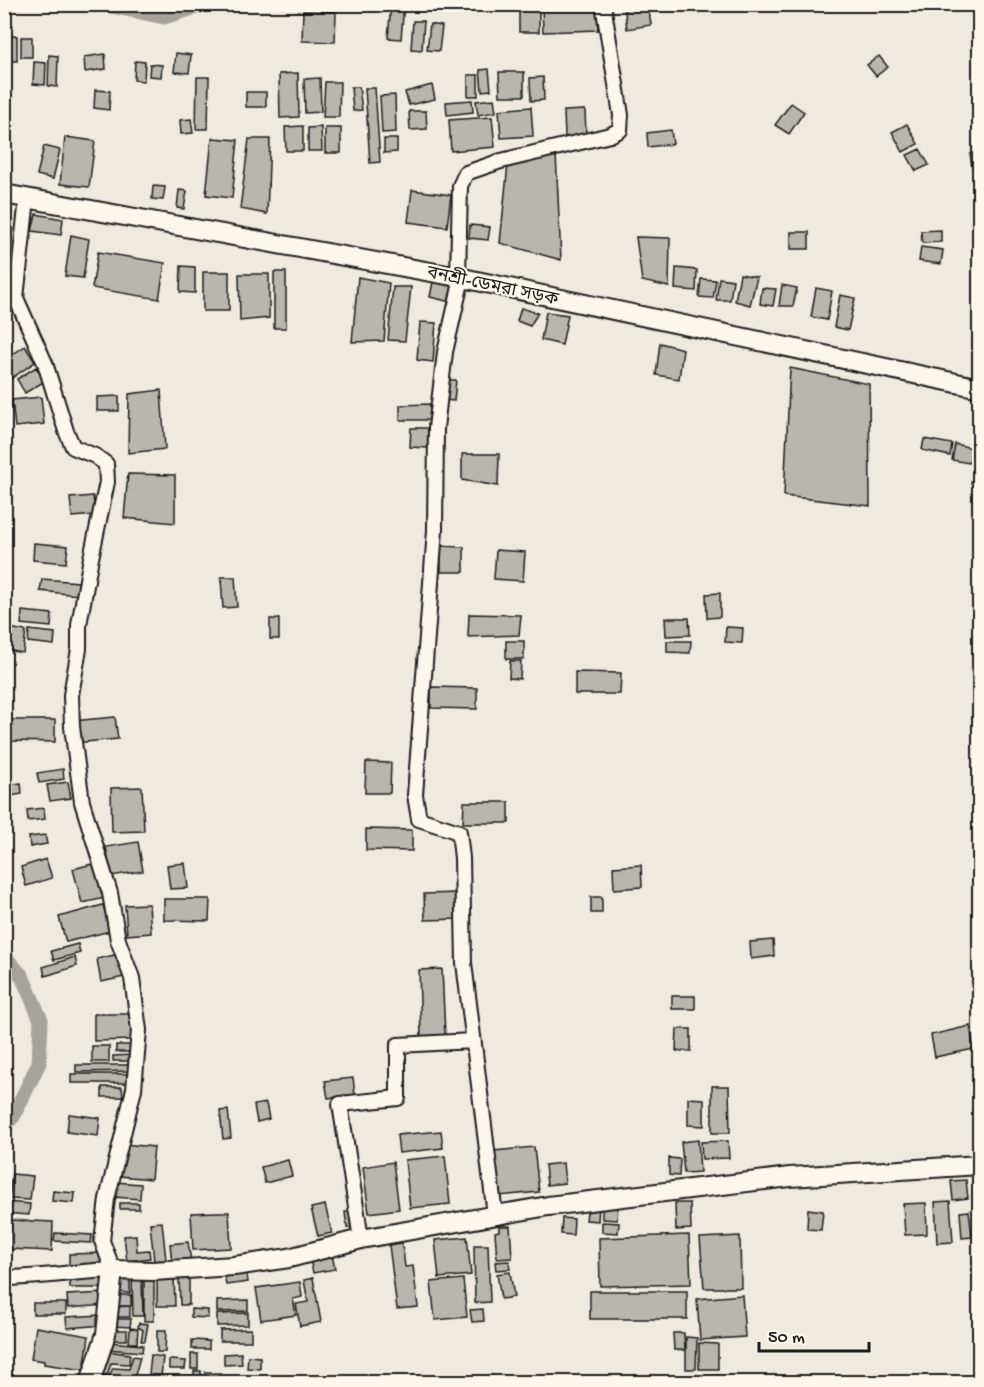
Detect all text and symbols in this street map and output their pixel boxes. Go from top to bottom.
street label: বনশ্রী-ডেমরা সড়ক [424,261,561,312]
scale bar [759,1315,868,1353]
text: 50 m [768,1328,805,1349]

